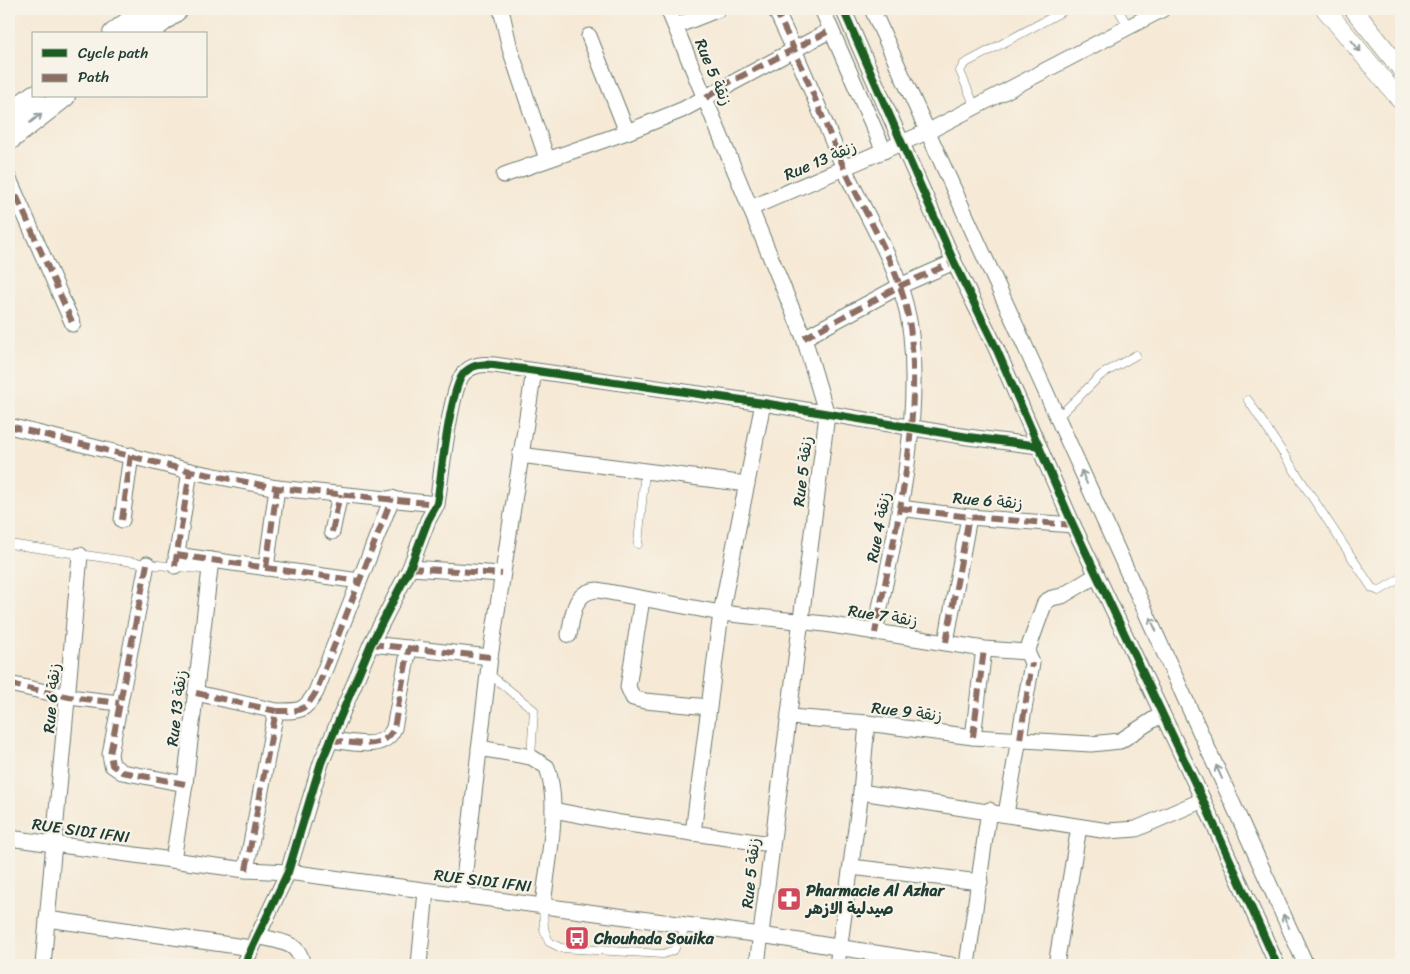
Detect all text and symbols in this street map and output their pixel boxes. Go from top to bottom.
legend [32,32,208,98]
street label: Rue 5 زنقة [686,34,741,110]
text: Cycle path [78,40,149,66]
one-way arrow [1350,40,1362,53]
text: Path [78,64,109,90]
one-way arrow [30,112,43,123]
street label: Rue 13 زنقة [779,132,861,189]
street label: Rue 5 زنقة [784,434,821,508]
one-way arrow [1078,470,1088,485]
street label: Rue 6 زنقة [952,483,1024,518]
street label: Rue 4 زنقة [857,489,900,565]
street label: Rue 7 زنقة [846,596,920,635]
one-way arrow [1148,617,1157,632]
street label: Rue 6 زنقة [34,662,69,734]
street label: Rue 13 زنقة [157,668,196,748]
street label: Rue 9 زنقة [870,693,944,730]
one-way arrow [1214,765,1224,780]
street label: RUE SIDI IFNI [30,809,132,852]
street label: Rue 5 زنقة [732,836,769,910]
street label: RUE SIDI IFNI [432,860,534,901]
place label: Pharmacie Al Azhar صيدلية الازهر [804,876,945,923]
pharmacy icon: Pharmacie Al Azhar صيدلية الازهر [776,886,802,912]
one-way arrow [1280,914,1290,929]
place label: Chouhada Souika [593,924,715,953]
bus stop icon: Chouhada Souika [564,925,590,951]

